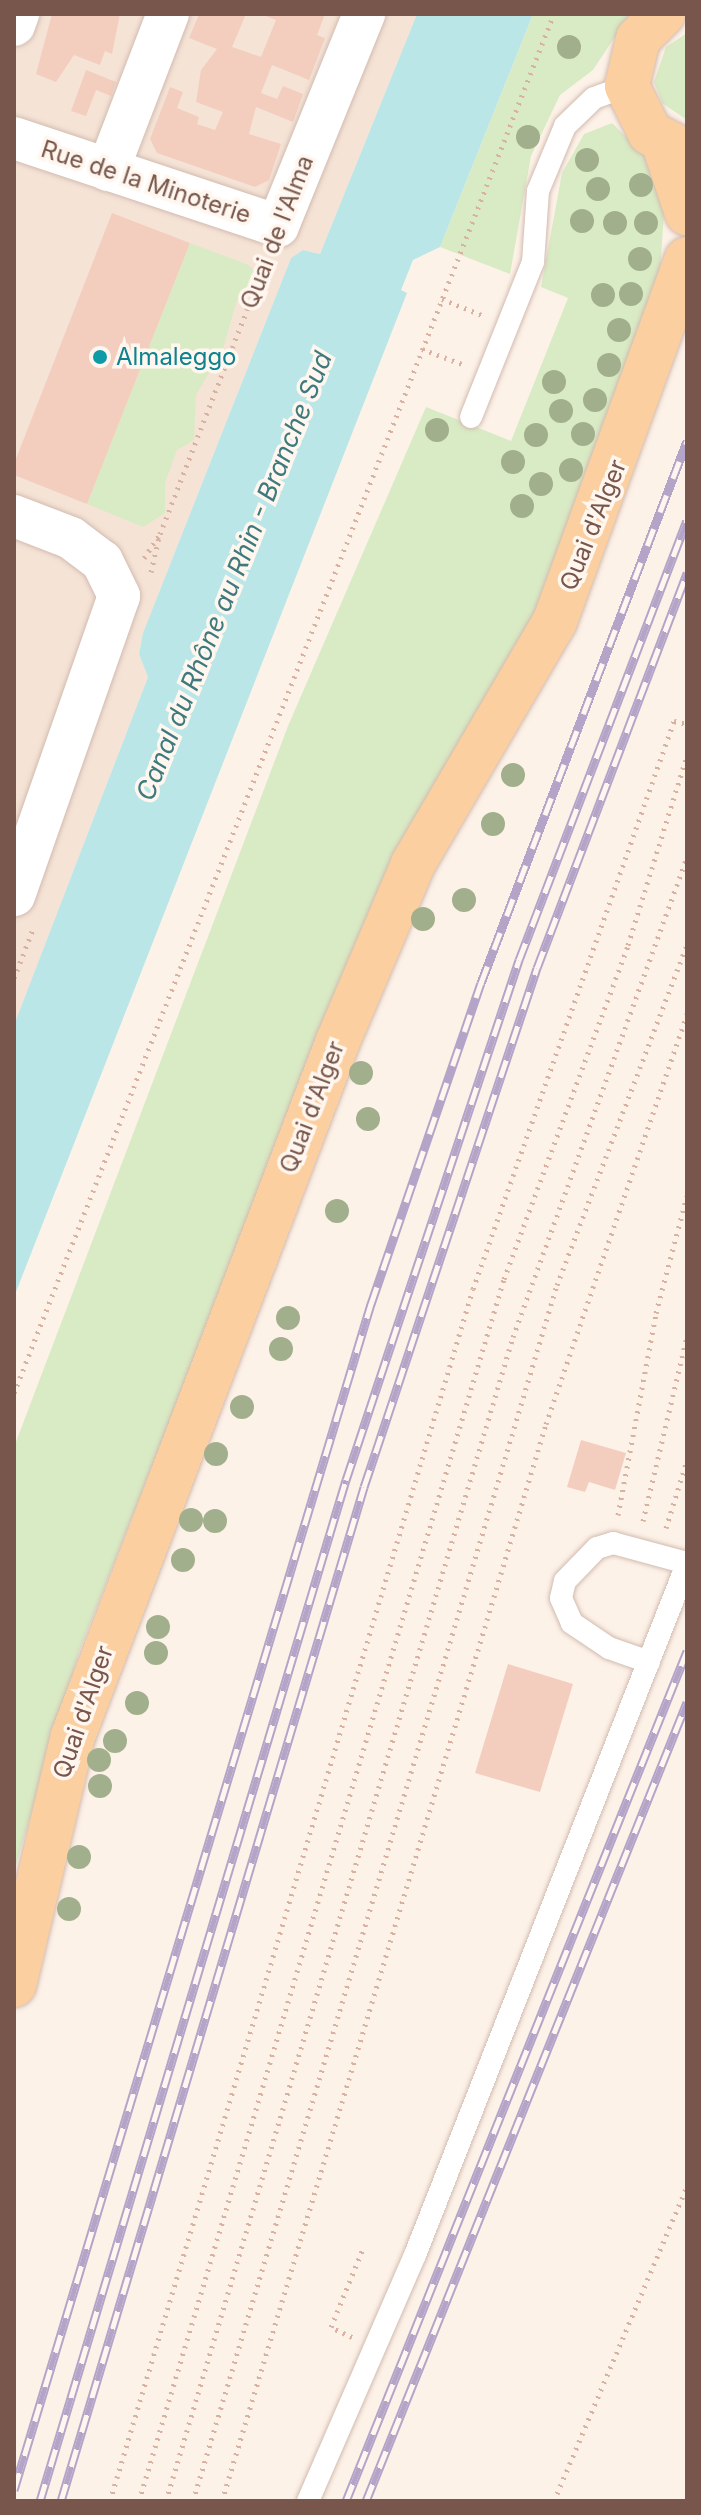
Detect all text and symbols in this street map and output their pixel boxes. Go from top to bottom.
street label: Rue de la Minoterie [38,135,254,229]
street label: Quai de l'Alma [235,151,319,313]
place label: Almaleggo [116,343,237,371]
water label: Canal du Rhône au Rhin - Branche Sud [129,347,339,805]
marker: Almaleggo [91,348,109,366]
street label: Quai d'Alger [554,455,632,595]
street label: Quai d'Alger [274,1037,350,1177]
street label: Quai d'Alger [47,1642,119,1782]

